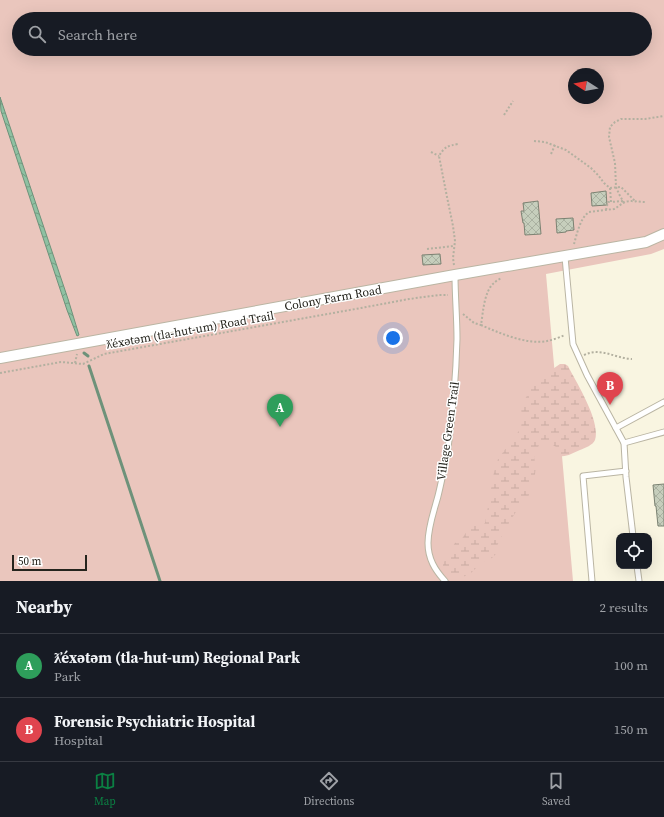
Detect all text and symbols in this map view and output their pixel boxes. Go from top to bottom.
search box [12,12,652,56]
icon: search [26,23,48,45]
text: Search here [58,24,137,45]
north arrow [568,68,604,104]
street label: Colony Farm Road [283,282,383,314]
street label: ƛ̓éxətəm (tla-hut-um) Road Trail [105,307,276,353]
your location [383,328,403,348]
pin: B [597,372,623,405]
street label: Village Green Trail [433,380,463,481]
pin: A [267,394,293,427]
map controls [616,533,652,569]
button: locate [616,533,652,569]
scale bar [12,553,87,572]
text: 50 m [18,554,41,569]
text: Nearby [16,595,72,619]
text: 2 results [600,599,648,616]
text: ƛ̓éxətəm (tla-hut-um) Regional Park [54,647,300,668]
text: A [25,657,33,674]
text: 100 m [614,657,648,674]
text: Park [54,668,81,685]
text: Forensic Psychiatric Hospital [54,711,255,732]
text: B [25,721,33,738]
text: 150 m [614,721,648,738]
text: Hospital [54,732,103,749]
tab: Map [94,770,116,809]
tab: Directions [303,770,354,809]
tab: Saved [542,770,570,809]

